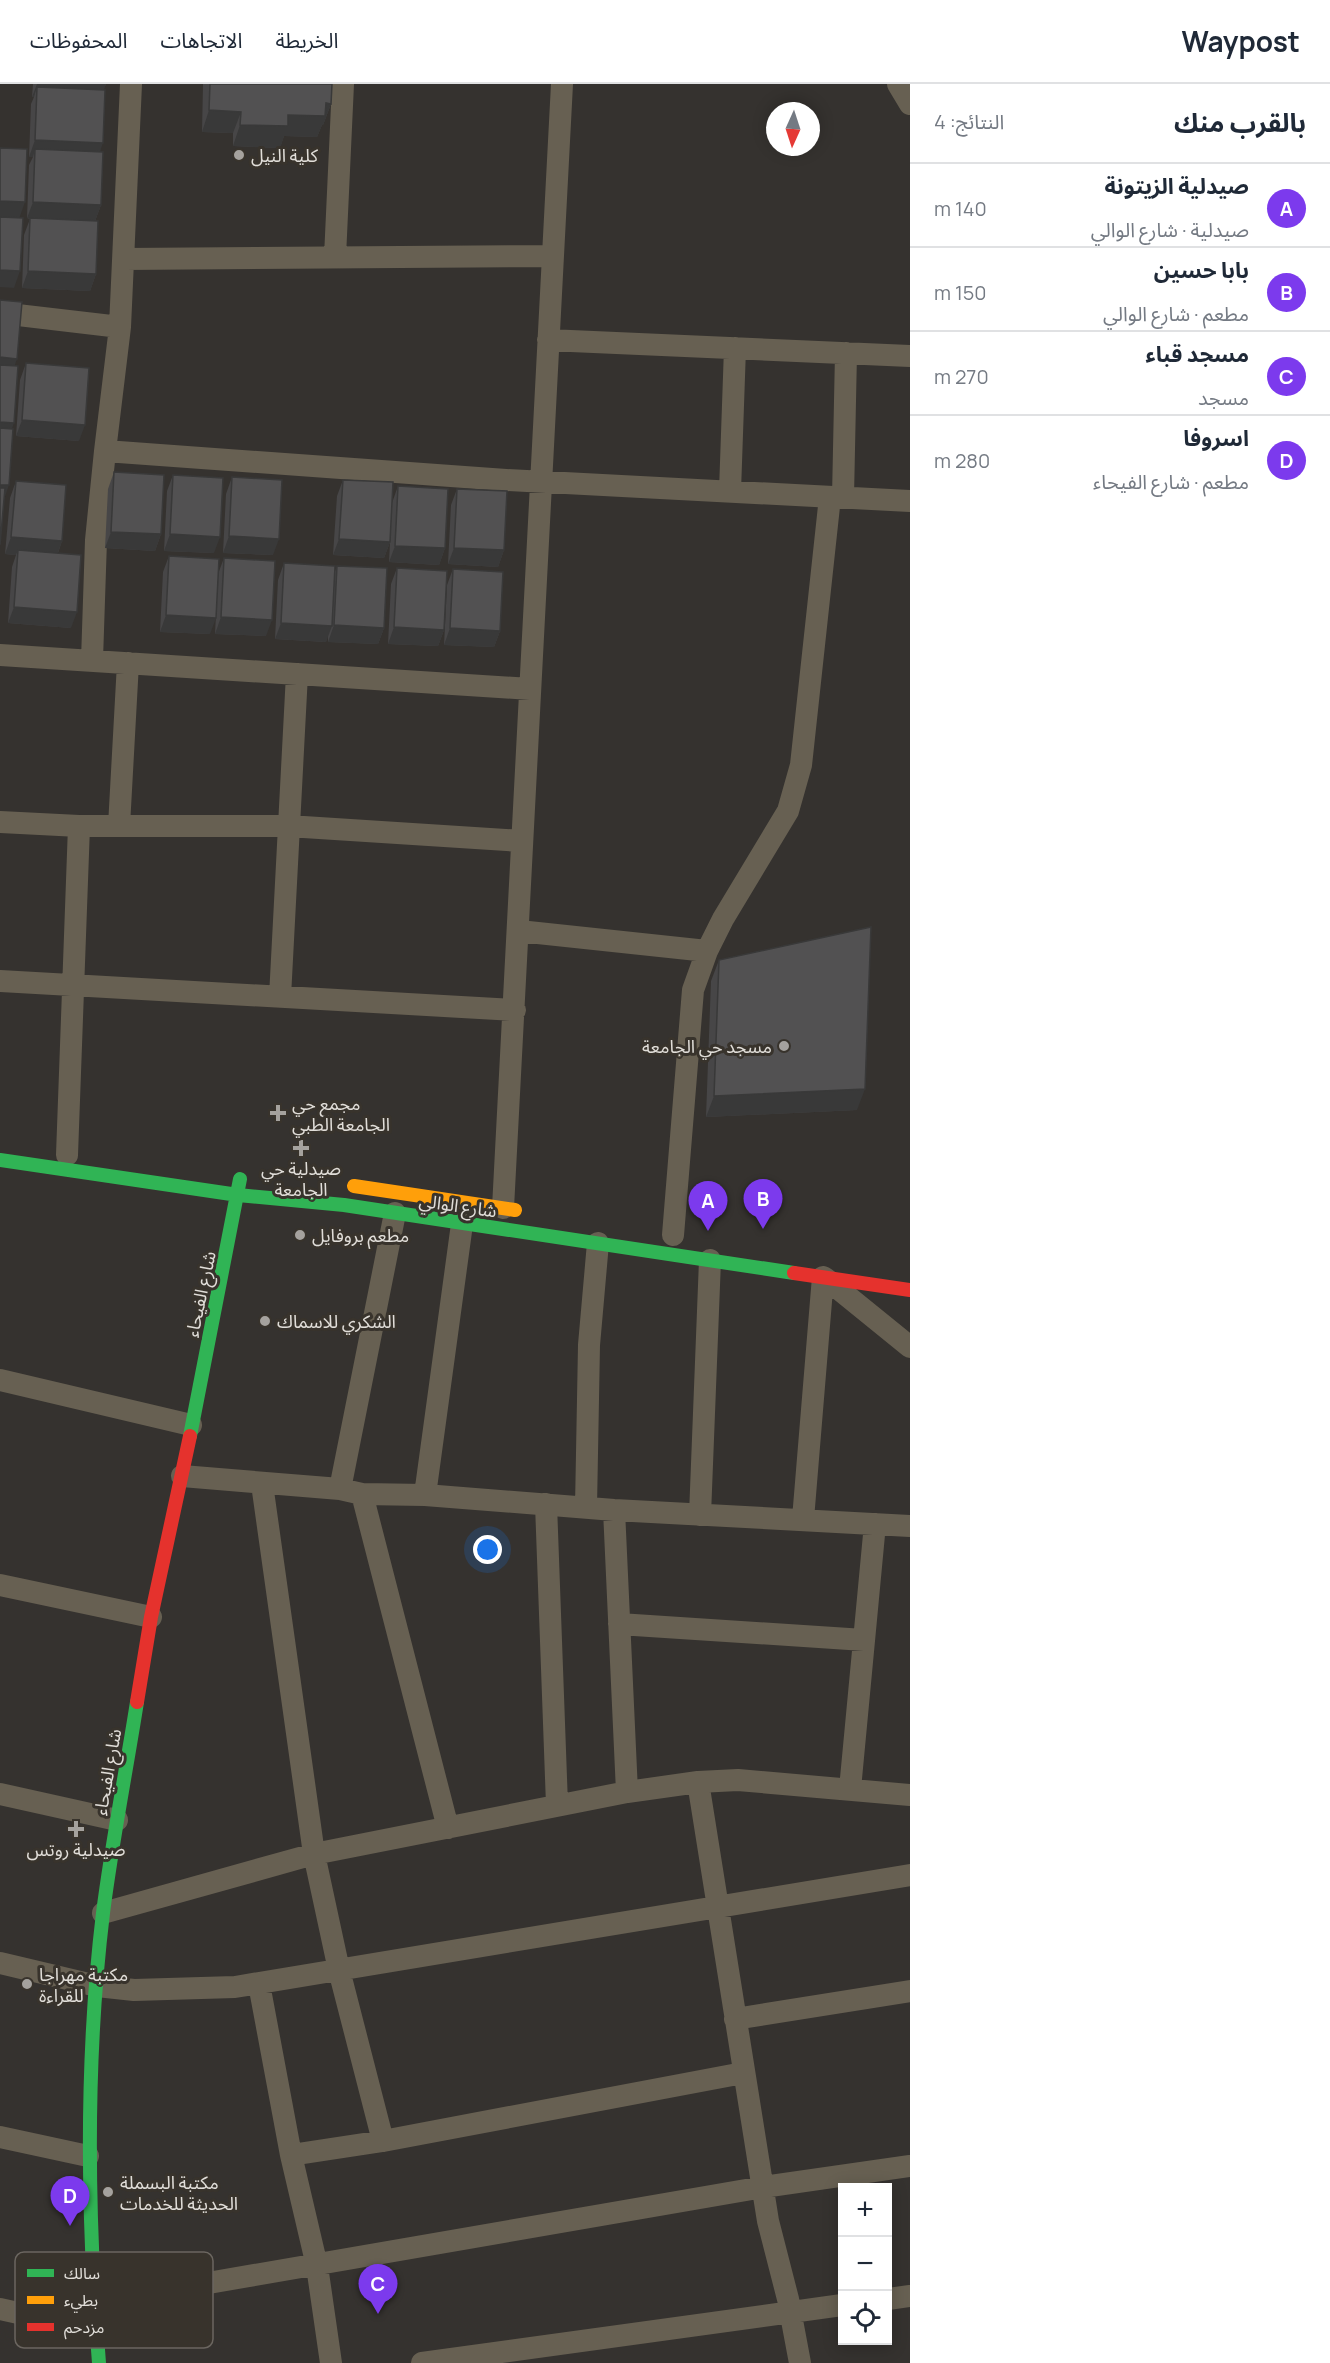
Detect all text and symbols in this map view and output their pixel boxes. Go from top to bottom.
text: Waypost [1182,22,1300,60]
text: المحفوظات [30,26,127,54]
text: الاتجاهات [160,26,242,54]
text: الخريطة [275,26,338,54]
north arrow [766,102,820,156]
text: بالقرب منك [1174,104,1306,140]
text: النتائج: 4 [934,108,1004,135]
place label: كلية النيل [251,143,318,167]
marker: كلية النيل [232,148,246,162]
text: صيدلية الزيتونة [1104,171,1249,201]
text: 140 m [934,195,987,222]
text: A [1280,195,1293,222]
text: صيدلية · شارع الوالي [1091,216,1249,243]
text: بابا حسين [1154,255,1249,285]
text: 150 m [934,279,987,306]
text: B [1280,279,1293,306]
text: مطعم · شارع الوالي [1103,300,1249,327]
text: مسجد قباء [1146,339,1249,369]
text: 270 m [934,363,989,390]
text: C [1279,363,1294,390]
text: مسجد [1198,384,1249,411]
text: اسروفا [1183,423,1249,453]
text: 280 m [934,447,990,474]
text: D [1280,447,1294,474]
text: مطعم · شارع الفيحاء [1093,468,1249,495]
place label: مسجد حي الجامعة [642,1034,772,1060]
marker: مسجد حي الجامعة [777,1039,791,1053]
place label: مجمع حي الجامعة الطبي [292,1091,390,1138]
marker: مجمع حي الجامعة الطبي [269,1104,287,1122]
marker: صيدلية حي الجامعة [294,1141,308,1155]
place label: صيدلية حي الجامعة [261,1156,341,1201]
pin: B [744,1180,783,1229]
pin: A [688,1182,728,1231]
street label: شارع الوالي [417,1188,498,1225]
place label: مطعم بروفايل [312,1223,409,1249]
marker: مطعم بروفايل [293,1228,307,1242]
street label: شارع الفيحاء [179,1249,224,1340]
place label: الشكري للاسماك [277,1309,396,1335]
marker: الشكري للاسماك [258,1314,272,1328]
your location [473,1535,502,1564]
street label: شارع الفيحاء [88,1727,129,1818]
marker: صيدلية روتس [69,1822,83,1836]
place label: صيدلية روتس [26,1837,126,1861]
place label: مكتبة مهراجا للقراءة [39,1962,128,2007]
marker: مكتبة مهراجا للقراءة [20,1977,34,1991]
place label: مكتبة البسملة الحديثة للخدمات [120,2170,238,2215]
pin: D [50,2176,90,2226]
map controls [838,2183,892,2345]
button: + [838,2183,892,2237]
marker: مكتبة البسملة الحديثة للخدمات [101,2185,115,2199]
button: − [838,2237,892,2291]
legend [15,2252,213,2348]
text: سالك [64,2262,100,2284]
pin: C [358,2264,398,2314]
text: بطيء [64,2289,98,2313]
button: locate [838,2291,892,2345]
text: مزدحم [64,2316,104,2340]

